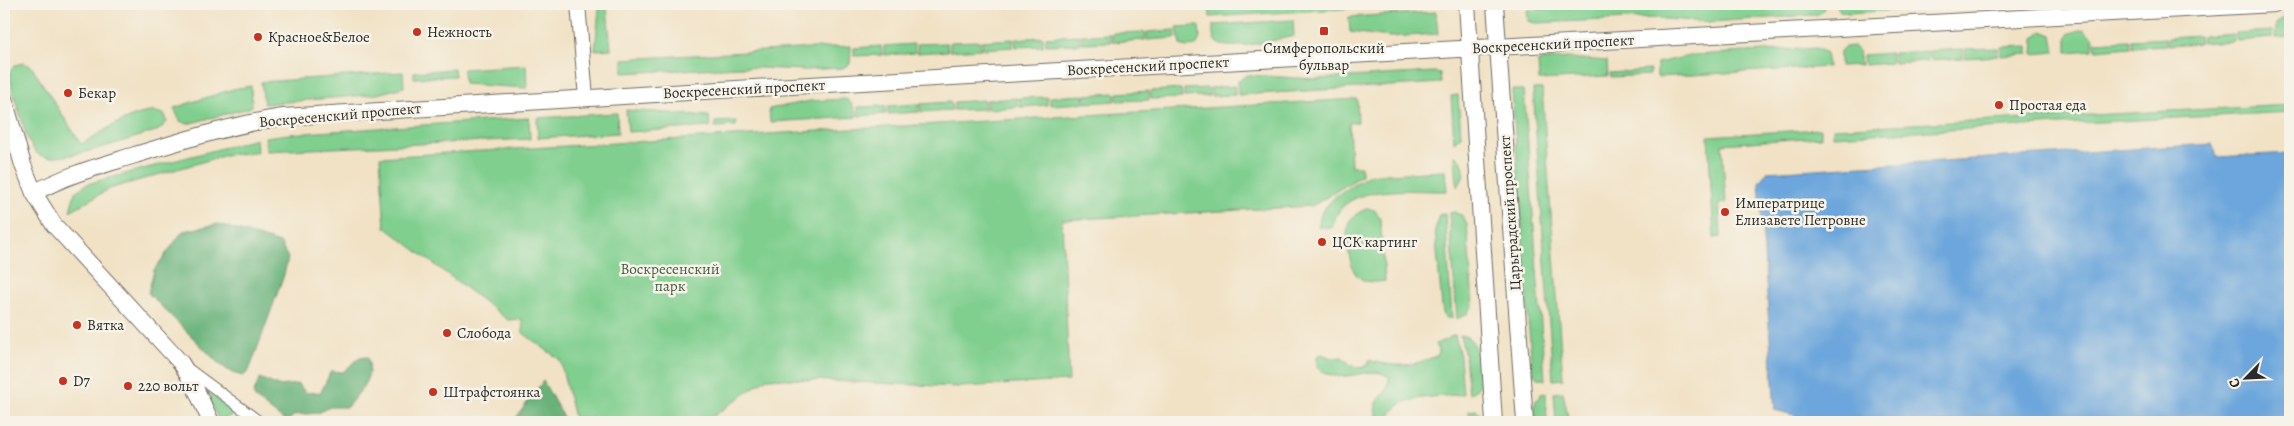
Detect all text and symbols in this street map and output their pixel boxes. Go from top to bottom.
place label: Нежность [427,22,492,42]
marker: Симферопольский бульвар [1318,25,1330,37]
marker: Нежность [411,26,423,38]
place label: Красное&Белое [268,27,370,47]
street label: Воскресенский проспект [1471,30,1635,58]
marker: Красное&Белое [252,31,264,43]
place label: Симферопольский бульвар [1263,38,1385,75]
street label: Воскресенский проспект [1066,52,1230,80]
street label: Воскресенский проспект [662,75,826,103]
place label: Бекар [78,83,116,103]
marker: Бекар [62,87,74,99]
place label: Простая еда [2009,95,2087,115]
street label: Воскресенский проспект [258,98,422,132]
marker: Простая еда [1993,99,2005,111]
street label: Царьградский проспект [1495,134,1525,291]
place label: Императрице Елизавете Петровне [1735,193,1866,230]
marker: Императрице Елизавете Петровне [1719,206,1731,218]
place label: ЦСК картинг [1332,232,1418,252]
marker: ЦСК картинг [1316,236,1328,248]
park label: Воскресенский парк [620,259,720,296]
place label: Вятка [87,315,124,335]
marker: Вятка [71,319,83,331]
place label: Слобода [457,323,511,343]
marker: Слобода [441,327,453,339]
north arrow [2222,354,2272,404]
place label: D7 [73,371,91,391]
marker: D7 [57,375,69,387]
text: С [2224,375,2245,391]
place label: 220 вольт [138,376,199,396]
marker: 220 вольт [122,380,134,392]
place label: Штрафстоянка [443,382,540,402]
marker: Штрафстоянка [427,386,439,398]

